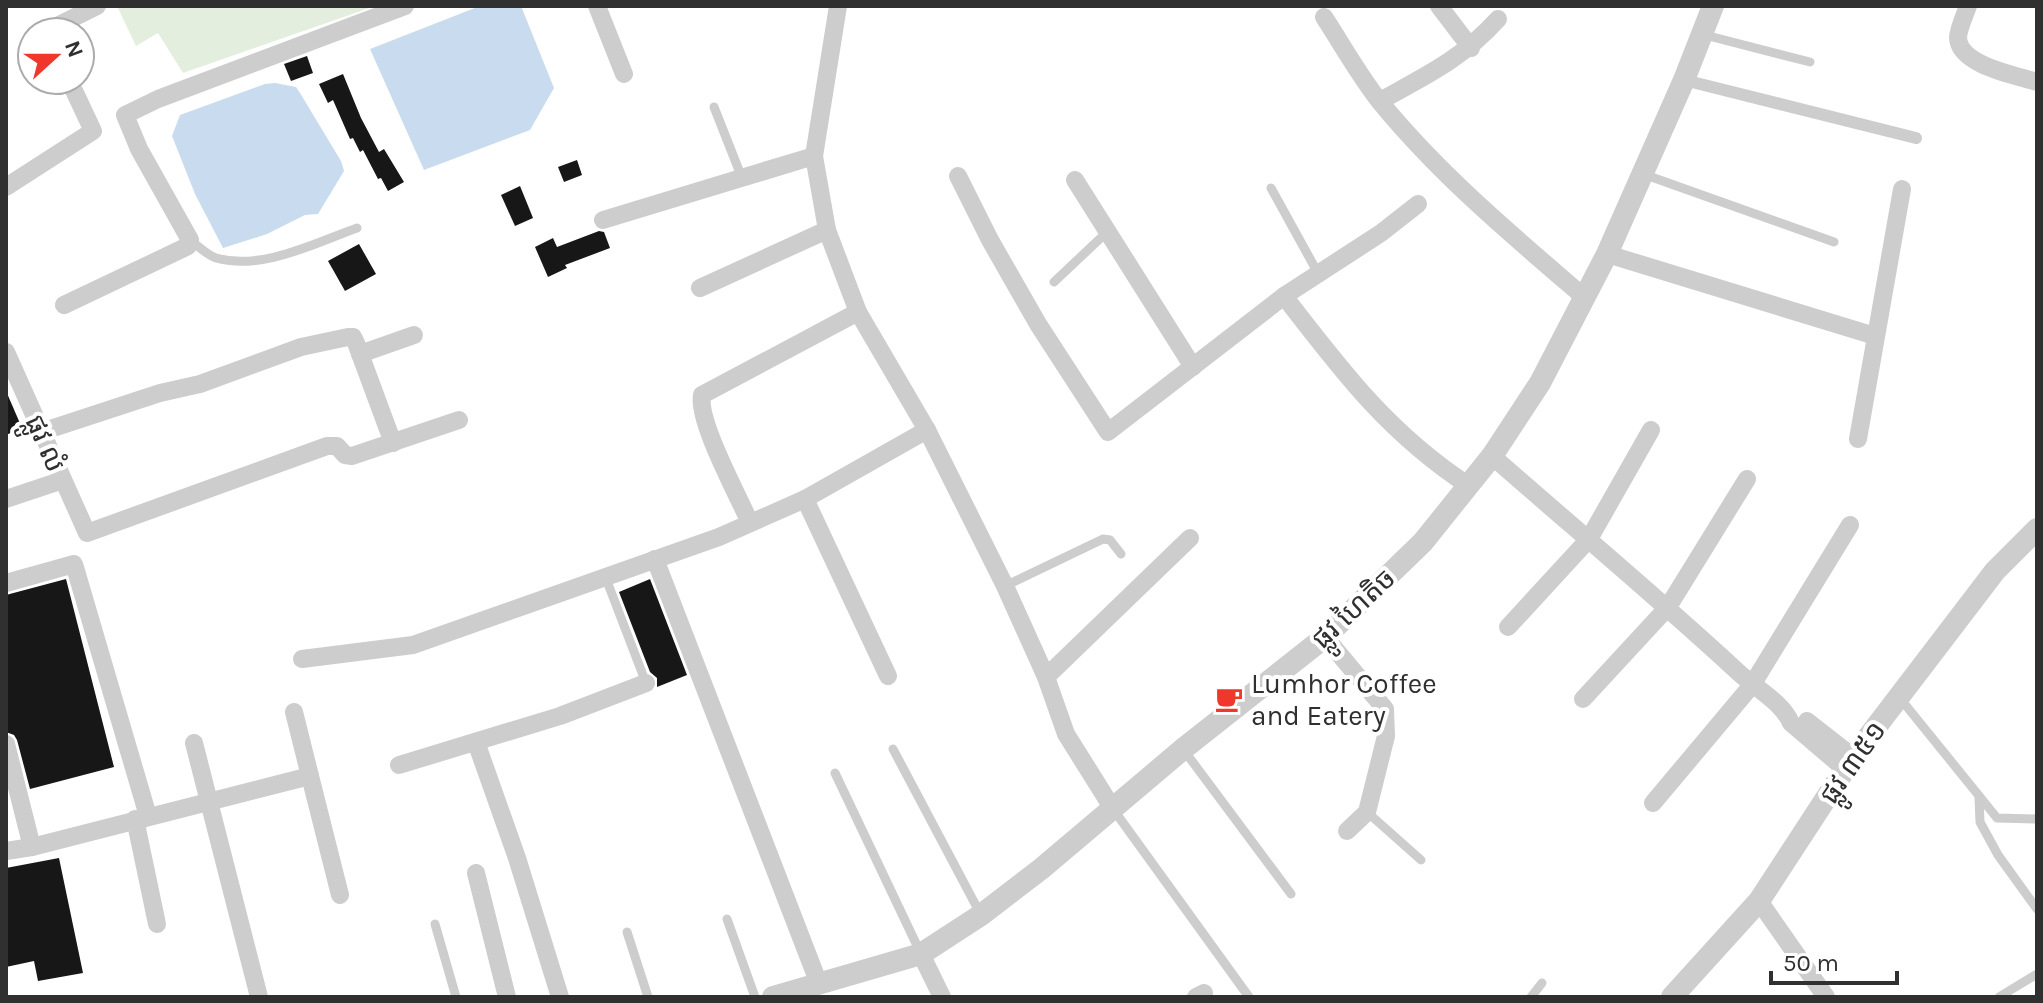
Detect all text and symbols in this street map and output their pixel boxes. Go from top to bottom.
north arrow [16,16,96,96]
text: N [59,37,89,61]
street label: ផ្លូវ លំ [11,409,73,480]
street label: ផ្លូវ ហៃតិច [1304,561,1408,661]
place label: Lumhor Coffee and Eatery [1251,667,1437,732]
cafe icon: Lumhor Coffee and Eatery [1214,684,1244,714]
street label: ផ្លូវ ៣៥១ [1812,715,1899,815]
scale bar [1771,935,1897,985]
text: 50 m [1783,949,1839,977]

